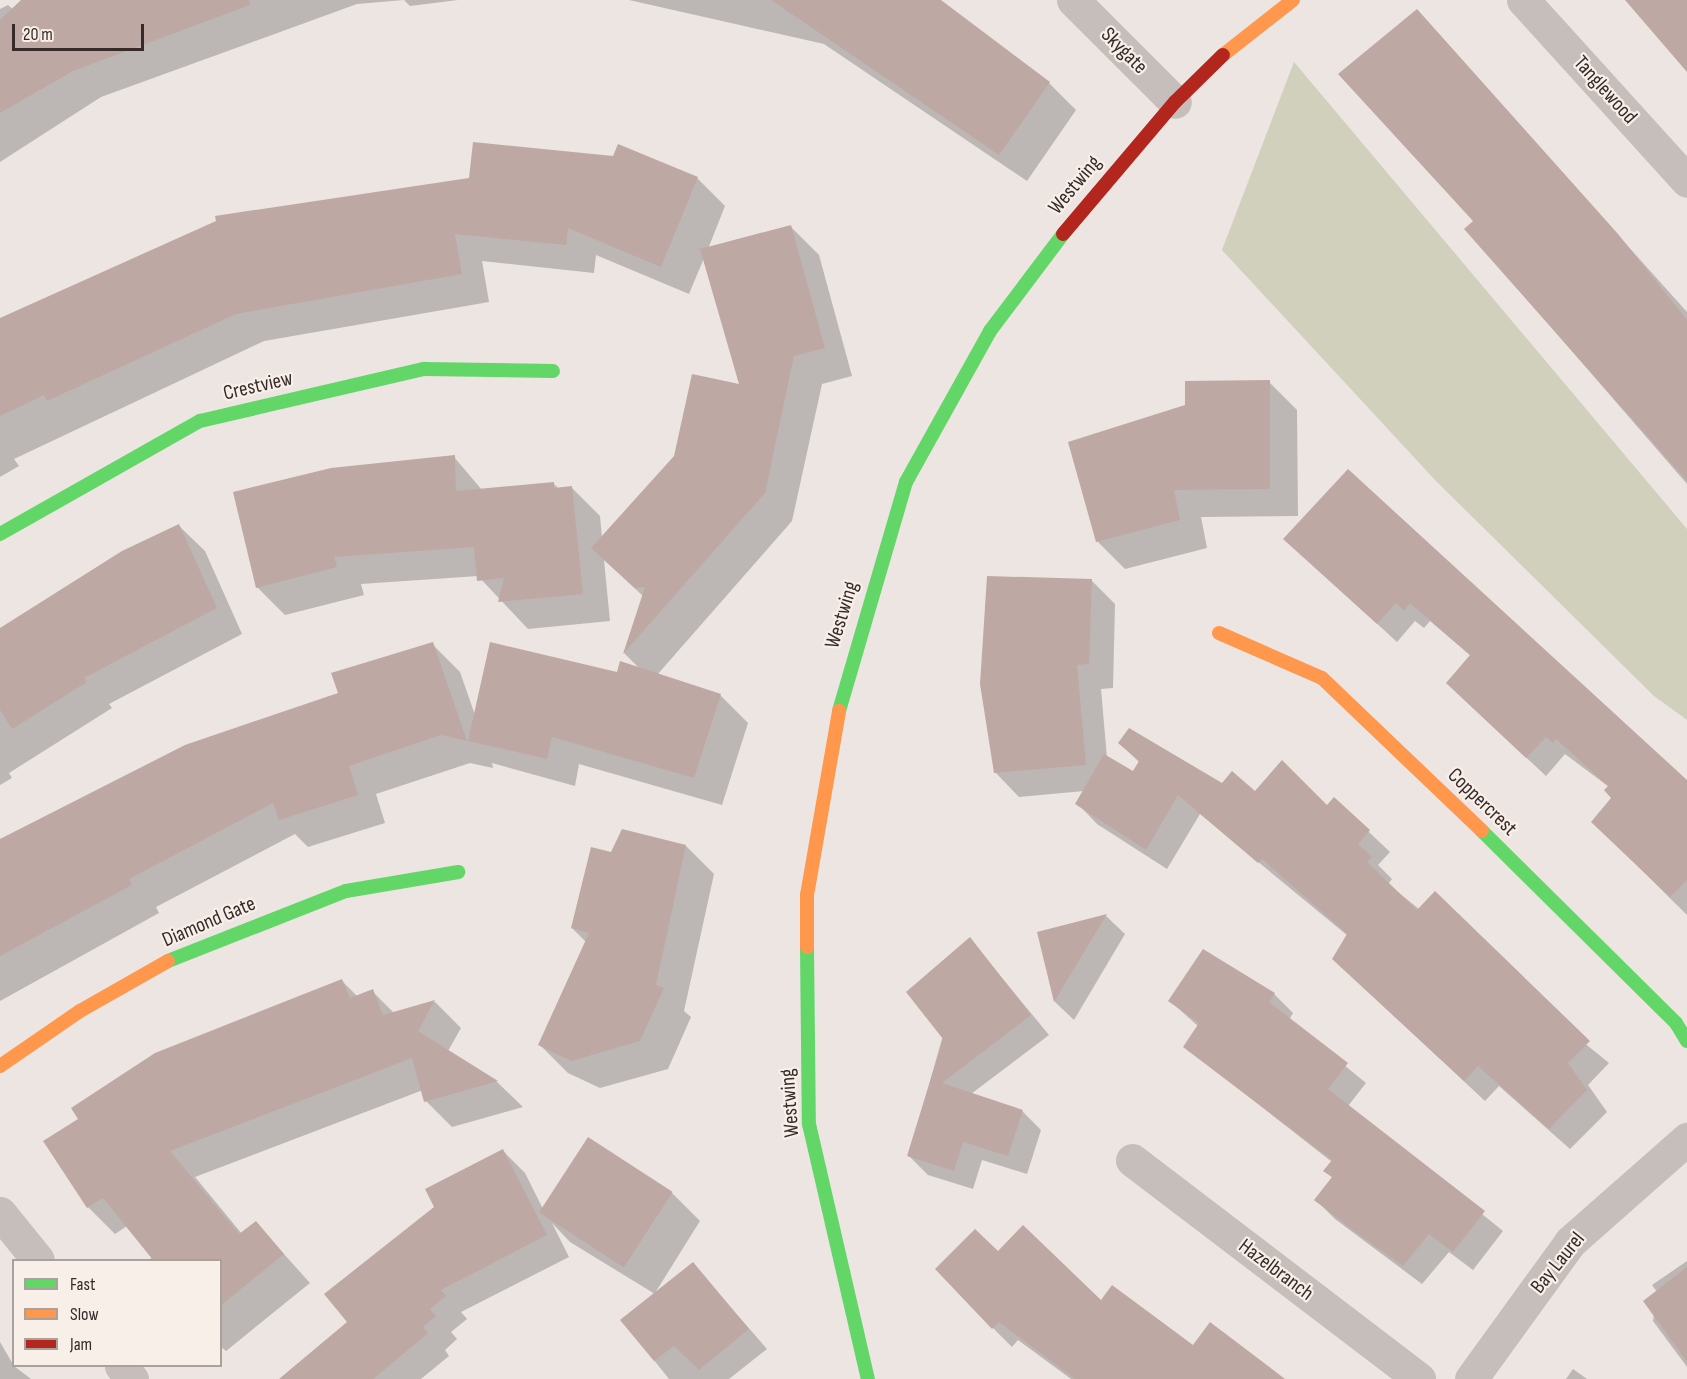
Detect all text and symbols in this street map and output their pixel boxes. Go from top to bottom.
scale bar [15,12,147,50]
street label: Skygate [1095,22,1153,80]
text: 20 m [23,24,53,45]
street label: Tanglewood [1568,51,1642,129]
street label: Westwing [1043,151,1107,219]
street label: Crestview [221,366,295,406]
street label: Westwing [820,578,864,652]
street label: Coppercrest [1442,763,1522,841]
street label: Diamond Gate [159,891,259,953]
street label: Westwing [775,1068,805,1138]
street label: Bay Laurel [1526,1227,1590,1299]
street label: Hazelbranch [1234,1234,1318,1306]
legend [12,1259,222,1367]
text: Fast [70,1274,95,1295]
text: Slow [70,1304,99,1325]
text: Jam [70,1334,92,1355]

